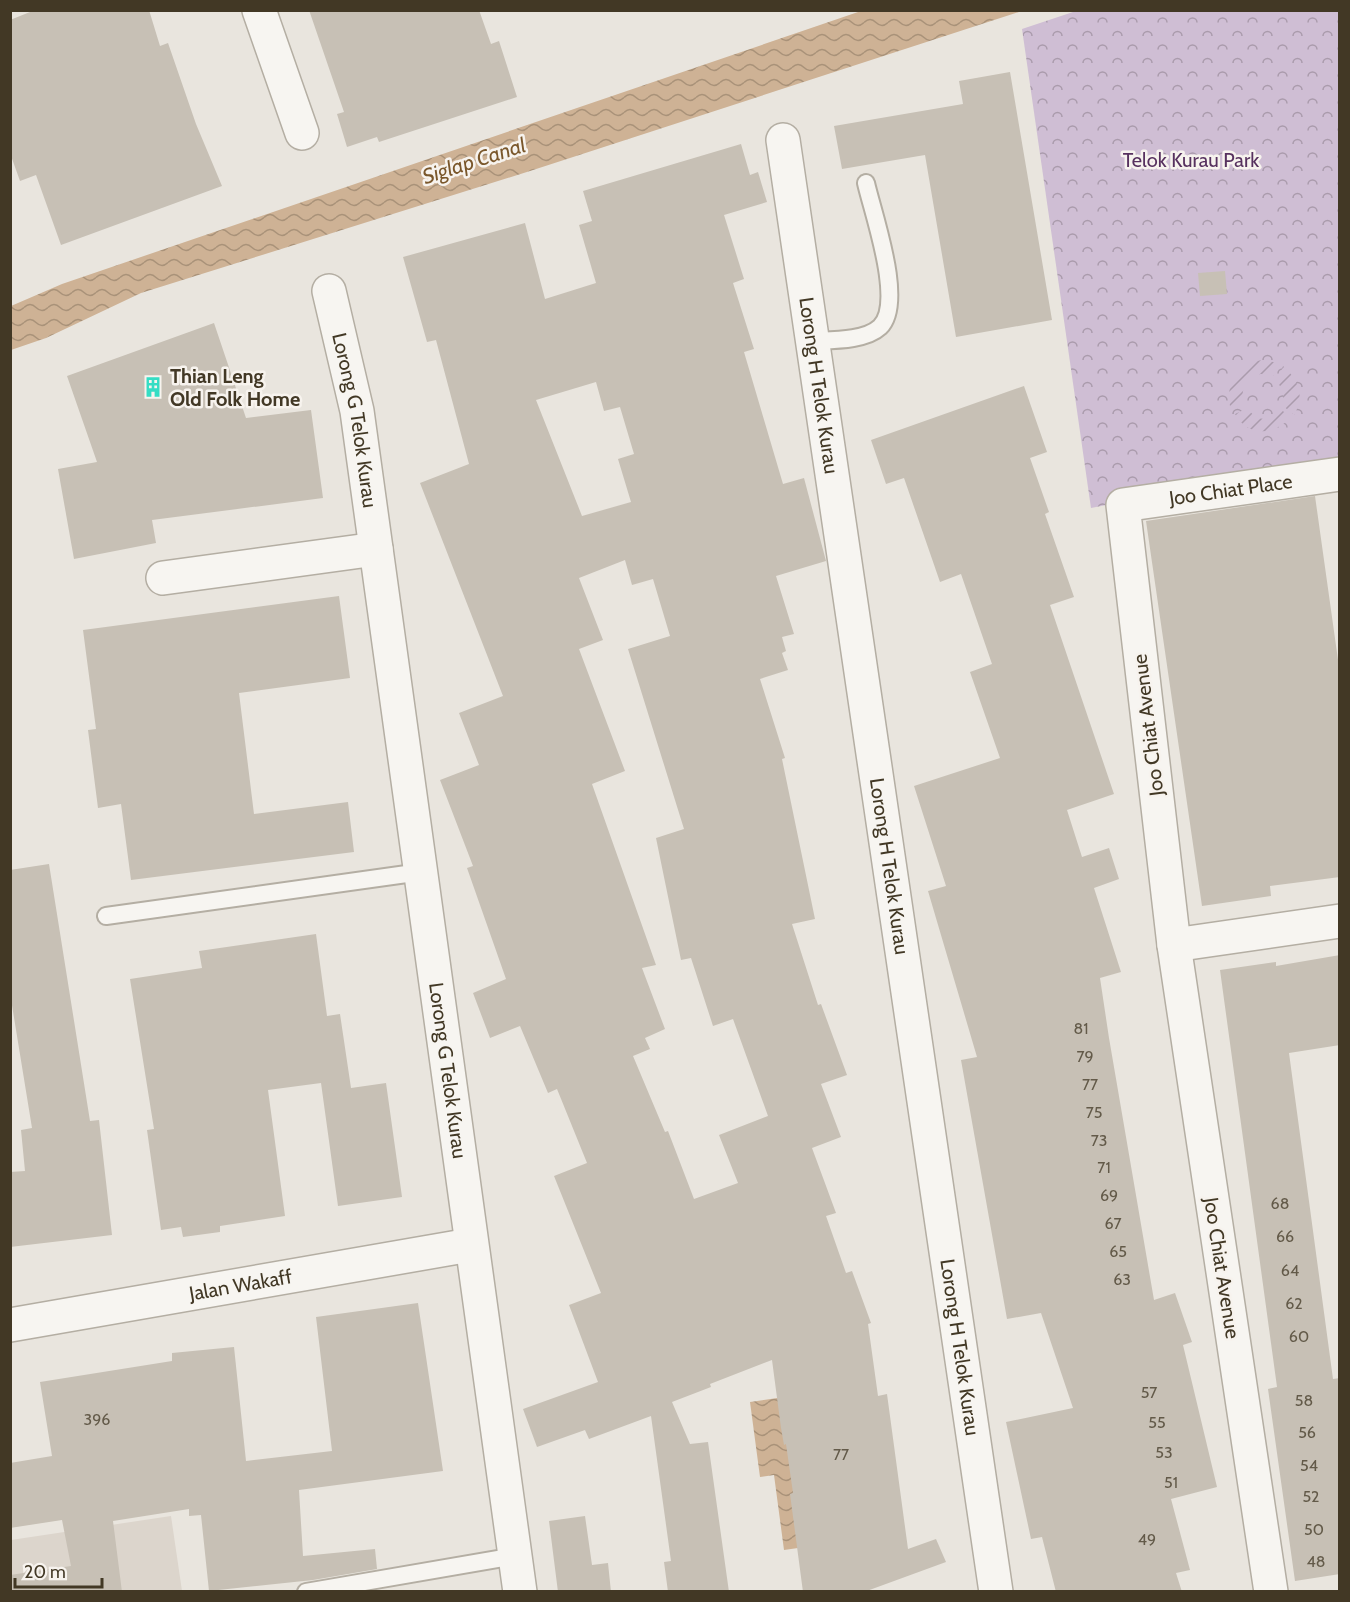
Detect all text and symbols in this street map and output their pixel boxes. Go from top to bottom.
water label: Siglap Canal [419,132,529,189]
park label: Telok Kurau Park [1123,148,1259,172]
street label: Lorong H Telok Kurau [794,295,844,475]
street label: Lorong G Telok Kurau [327,330,382,509]
place label: Thian Leng Old Folk Home [170,364,300,411]
building icon: Thian Leng Old Folk Home [141,375,165,399]
street label: Joo Chiat Place [1167,469,1294,510]
street label: Joo Chiat Avenue [1127,653,1169,798]
street label: Lorong H Telok Kurau [865,776,914,956]
street label: Lorong G Telok Kurau [424,981,472,1160]
house number: 81 [1074,1019,1088,1038]
house number: 79 [1076,1047,1094,1066]
house number: 77 [1082,1075,1098,1094]
house number: 75 [1086,1103,1102,1122]
house number: 73 [1091,1131,1107,1150]
house number: 71 [1097,1158,1111,1177]
house number: 69 [1100,1186,1118,1205]
house number: 68 [1271,1194,1289,1213]
street label: Joo Chiat Avenue [1199,1195,1245,1340]
house number: 67 [1104,1214,1122,1233]
house number: 66 [1276,1227,1294,1246]
house number: 65 [1109,1242,1127,1261]
street label: Lorong H Telok Kurau [935,1257,985,1437]
house number: 64 [1281,1261,1299,1280]
street label: Jalan Wakaff [186,1264,294,1306]
house number: 63 [1113,1270,1131,1289]
house number: 62 [1285,1294,1303,1313]
house number: 60 [1289,1327,1309,1346]
house number: 57 [1141,1383,1157,1402]
house number: 58 [1295,1391,1313,1410]
house number: 396 [84,1410,110,1429]
house number: 55 [1148,1413,1166,1432]
house number: 56 [1298,1423,1316,1442]
house number: 53 [1155,1443,1173,1462]
house number: 77 [833,1445,849,1464]
house number: 54 [1300,1456,1318,1475]
house number: 51 [1164,1473,1178,1492]
house number: 52 [1302,1487,1320,1506]
house number: 50 [1304,1520,1324,1539]
house number: 49 [1138,1530,1156,1549]
scale bar [15,1551,102,1589]
house number: 48 [1307,1552,1325,1571]
text: 20 m [24,1561,66,1583]

